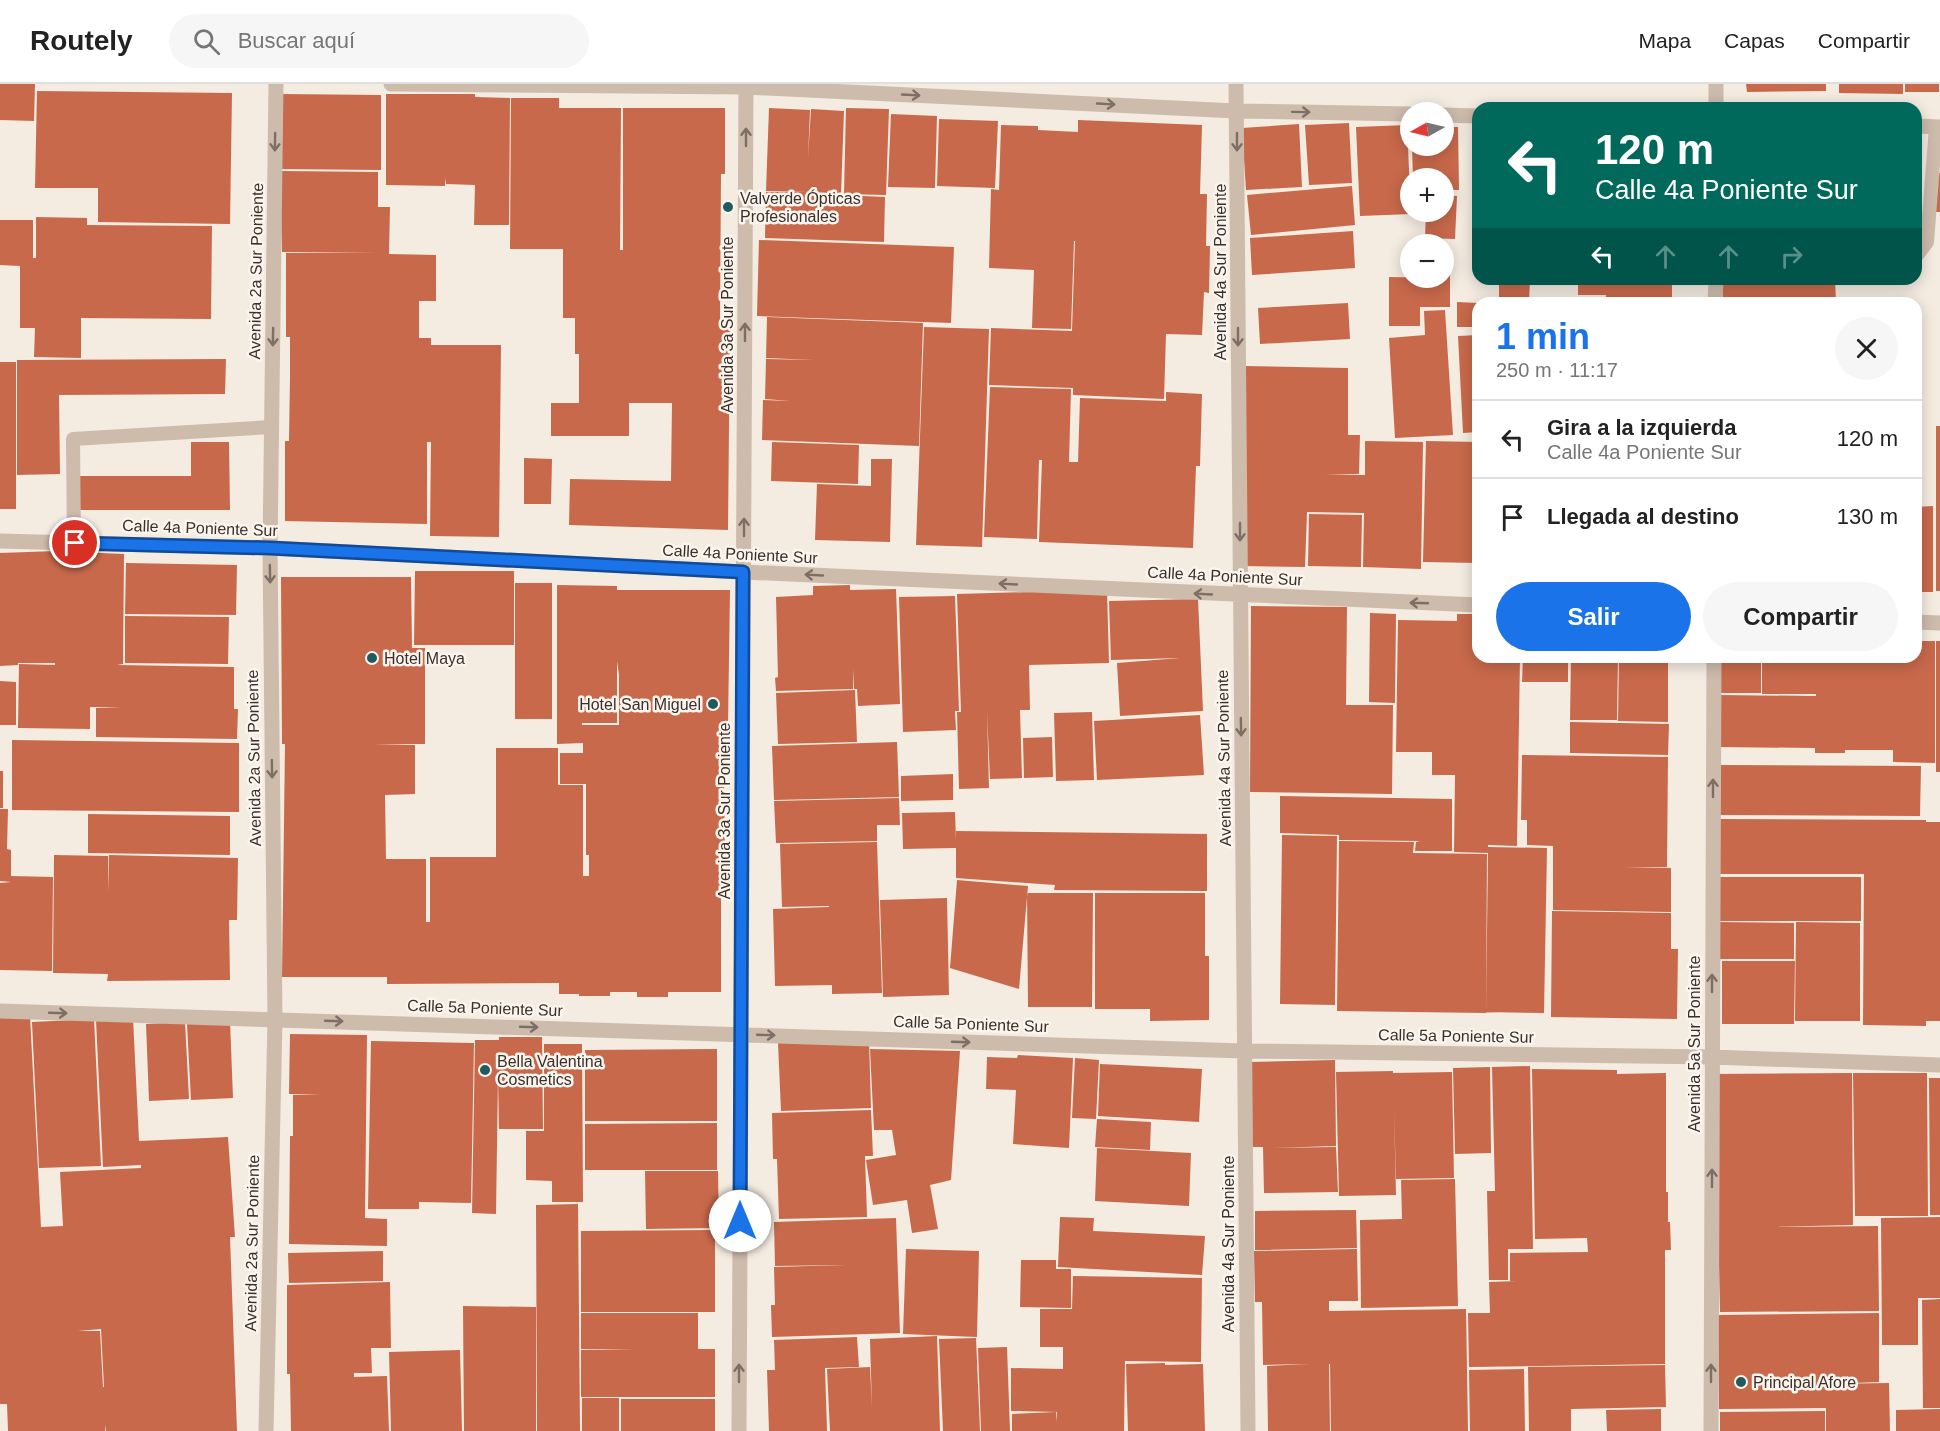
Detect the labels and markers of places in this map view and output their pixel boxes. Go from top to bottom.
place label: Valverde Ópticas Profesionales [740,189,861,225]
marker: Valverde Ópticas Profesionales [721,200,735,214]
pin [49,517,100,568]
place label: Hotel Maya [384,650,465,667]
marker: Hotel Maya [365,651,379,665]
place label: Hotel San Miguel [579,696,701,713]
marker: Hotel San Miguel [706,697,720,711]
place label: Bella Valentina Cosmetics [497,1053,603,1088]
marker: Bella Valentina Cosmetics [478,1063,492,1077]
place label: Principal Afore [1753,1374,1856,1391]
marker: Principal Afore [1734,1375,1748,1389]

